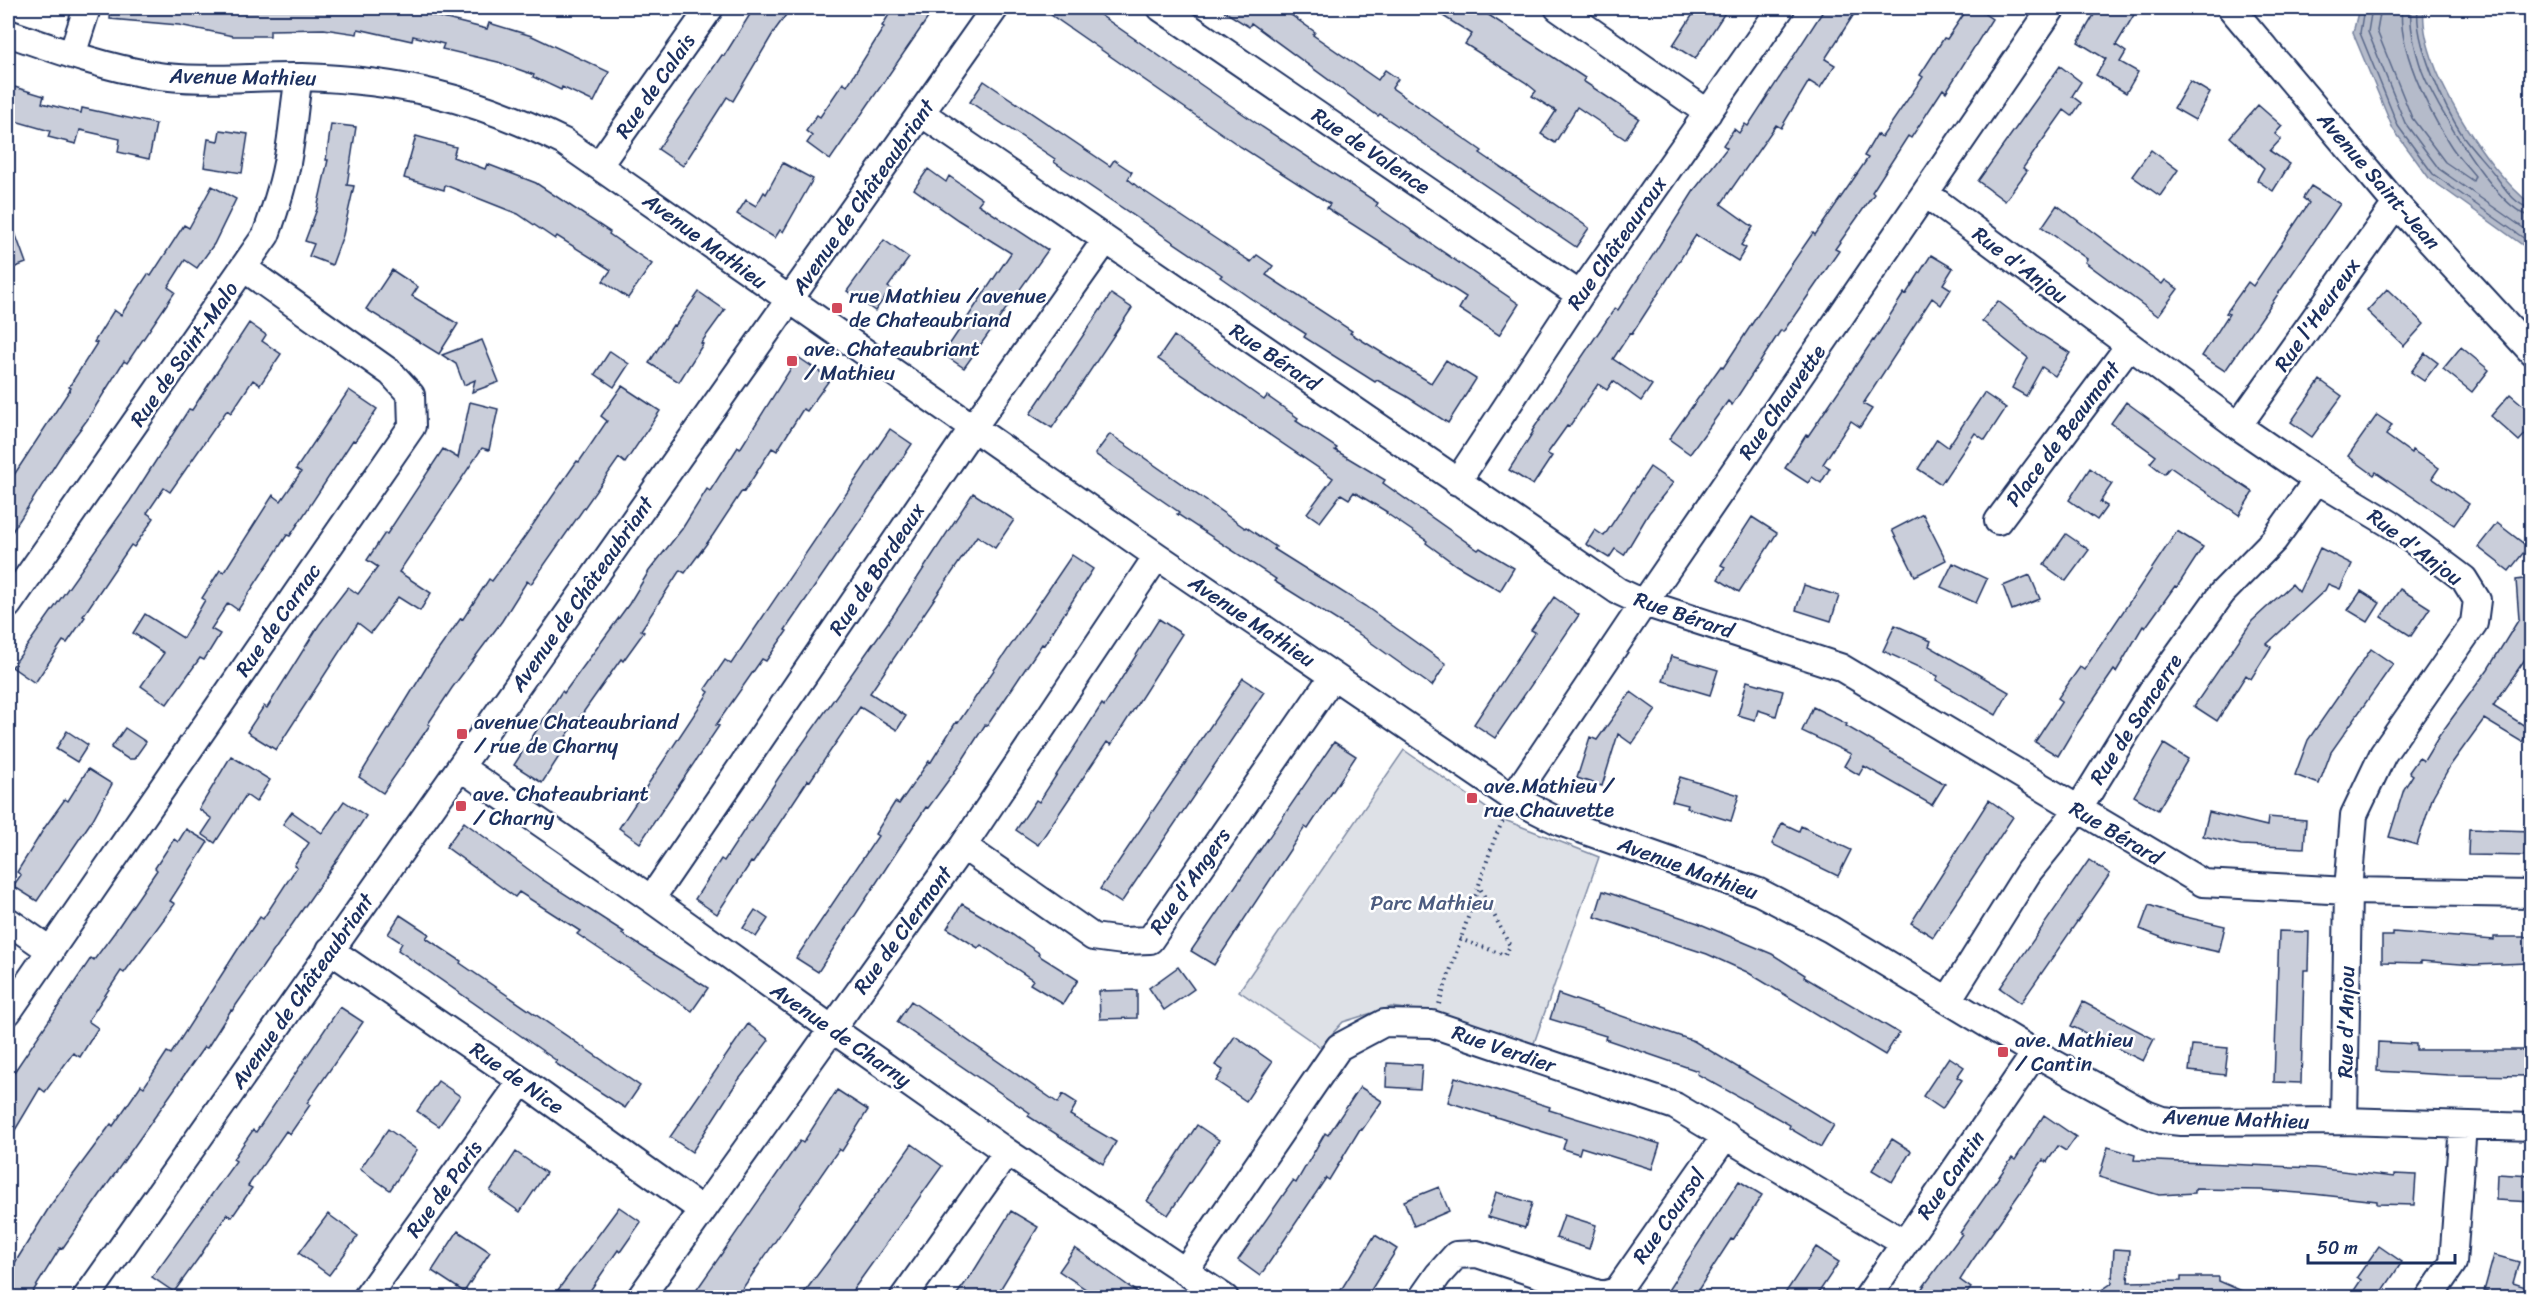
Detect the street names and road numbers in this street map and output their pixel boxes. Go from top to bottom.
street label: Rue de Calais [605,25,706,147]
street label: Avenue Mathieu [168,57,317,97]
street label: Avenue de Châteaubriant [780,90,946,304]
street label: Rue de Valence [1303,97,1439,205]
street label: Avenue Saint-Jean [2307,102,2450,259]
street label: Rue Châteauroux [1556,168,1678,318]
street label: Avenue Mathieu [634,182,776,300]
street label: Rue d'Anjou [1964,216,2077,314]
street label: Rue l'Heureux [2264,250,2371,380]
street label: Rue de Saint-Malo [119,273,249,435]
street label: Rue Bérard [1222,312,1330,403]
street label: Rue Chauvette [1728,336,1836,468]
street label: Place de Beaumont [1995,351,2132,515]
street label: Avenue de Châteaubriant [499,487,665,701]
street label: Rue de Bordeaux [818,494,936,643]
street label: Rue d'Anjou [2359,498,2472,596]
street label: Rue de Carnac [225,555,332,685]
street label: Avenue Mathieu [1180,564,1324,678]
street label: Rue Bérard [1629,580,1741,650]
street label: Rue de Sancerre [2079,646,2193,792]
street label: Rue Bérard [2062,790,2172,877]
street label: Rue d'Angers [1139,819,1241,943]
street label: Avenue Mathieu [1612,825,1764,911]
street label: Rue de Clermont [843,856,964,1003]
street label: Avenue de Châteaubriant [219,884,385,1098]
street label: Rue d'Anjou [2326,965,2366,1079]
street label: Avenue de Charny [762,971,920,1098]
street label: Rue Verdier [1447,1013,1562,1085]
street label: Rue de Nice [462,1031,573,1125]
street label: Avenue Mathieu [2161,1097,2311,1141]
street label: Rue Cantin [1906,1122,1996,1228]
street label: Rue de Paris [395,1132,493,1246]
street label: Rue Coursol [1622,1159,1717,1272]

